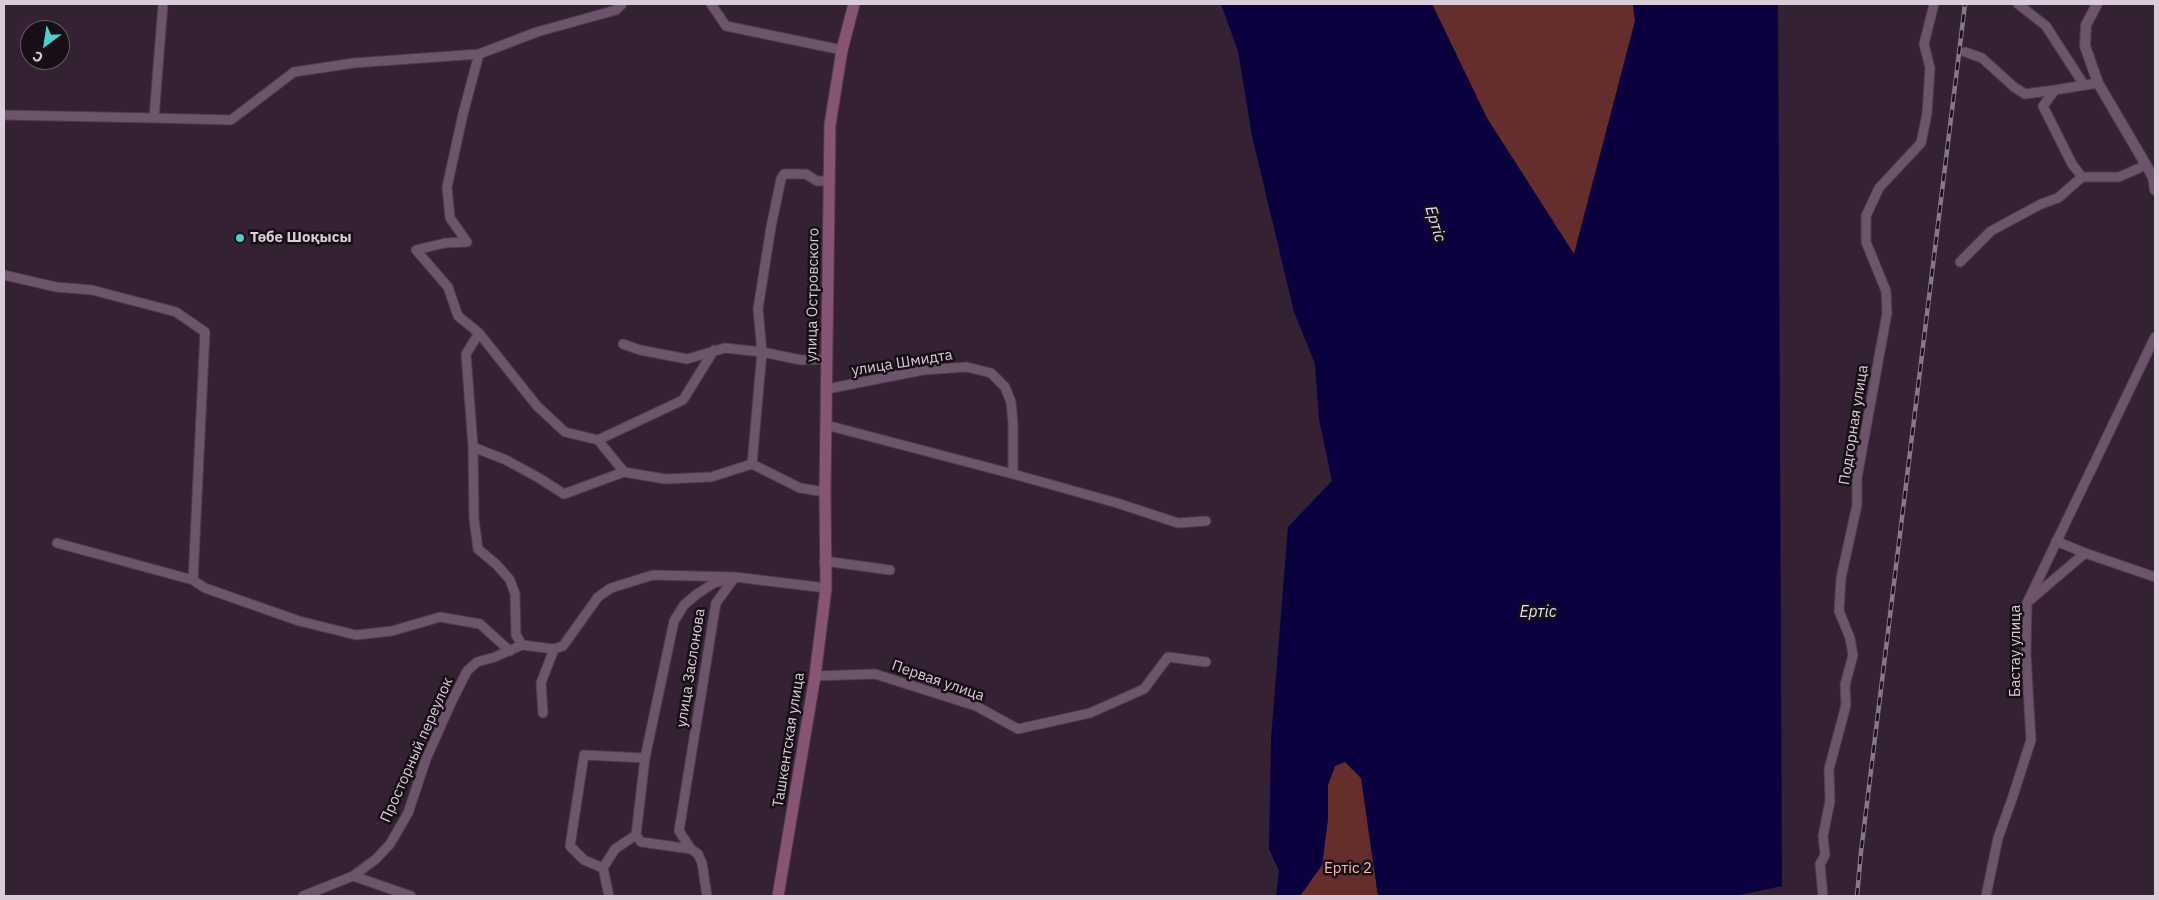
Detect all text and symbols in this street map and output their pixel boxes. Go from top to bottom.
north arrow [20,20,70,70]
text: С [29,47,46,67]
water label: Ертіс [1420,204,1450,244]
street label: улица Островского [803,228,823,362]
place label: Төбе Шоқысы [250,229,352,247]
marker: Төбе Шоқысы [234,232,246,244]
street label: улица Шмидта [850,346,954,380]
street label: Подгорная улица [1836,364,1872,486]
water label: Ертіс [1520,602,1556,622]
street label: Бастау улица [2007,605,2025,697]
street label: улица Заслонова [673,607,709,729]
street label: Первая улица [889,657,987,705]
street label: Ташкентская улица [769,671,809,809]
street label: Просторный переулок [377,675,457,825]
park label: Ертіс 2 [1324,860,1372,878]

